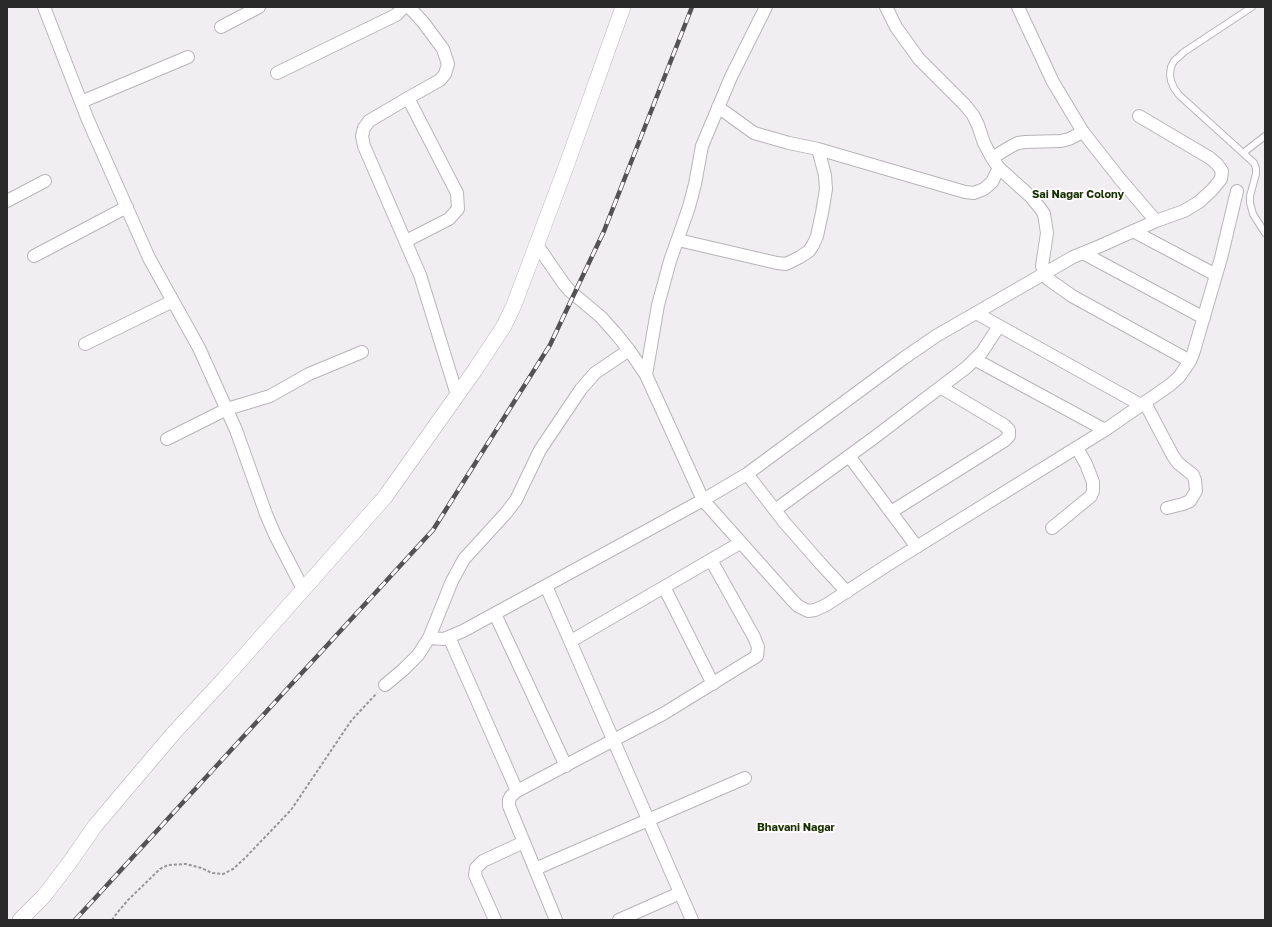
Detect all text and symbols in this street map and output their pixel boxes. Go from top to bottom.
district label: Sai Nagar Colony [1032,188,1124,202]
district label: Bhavani Nagar [757,821,835,835]

